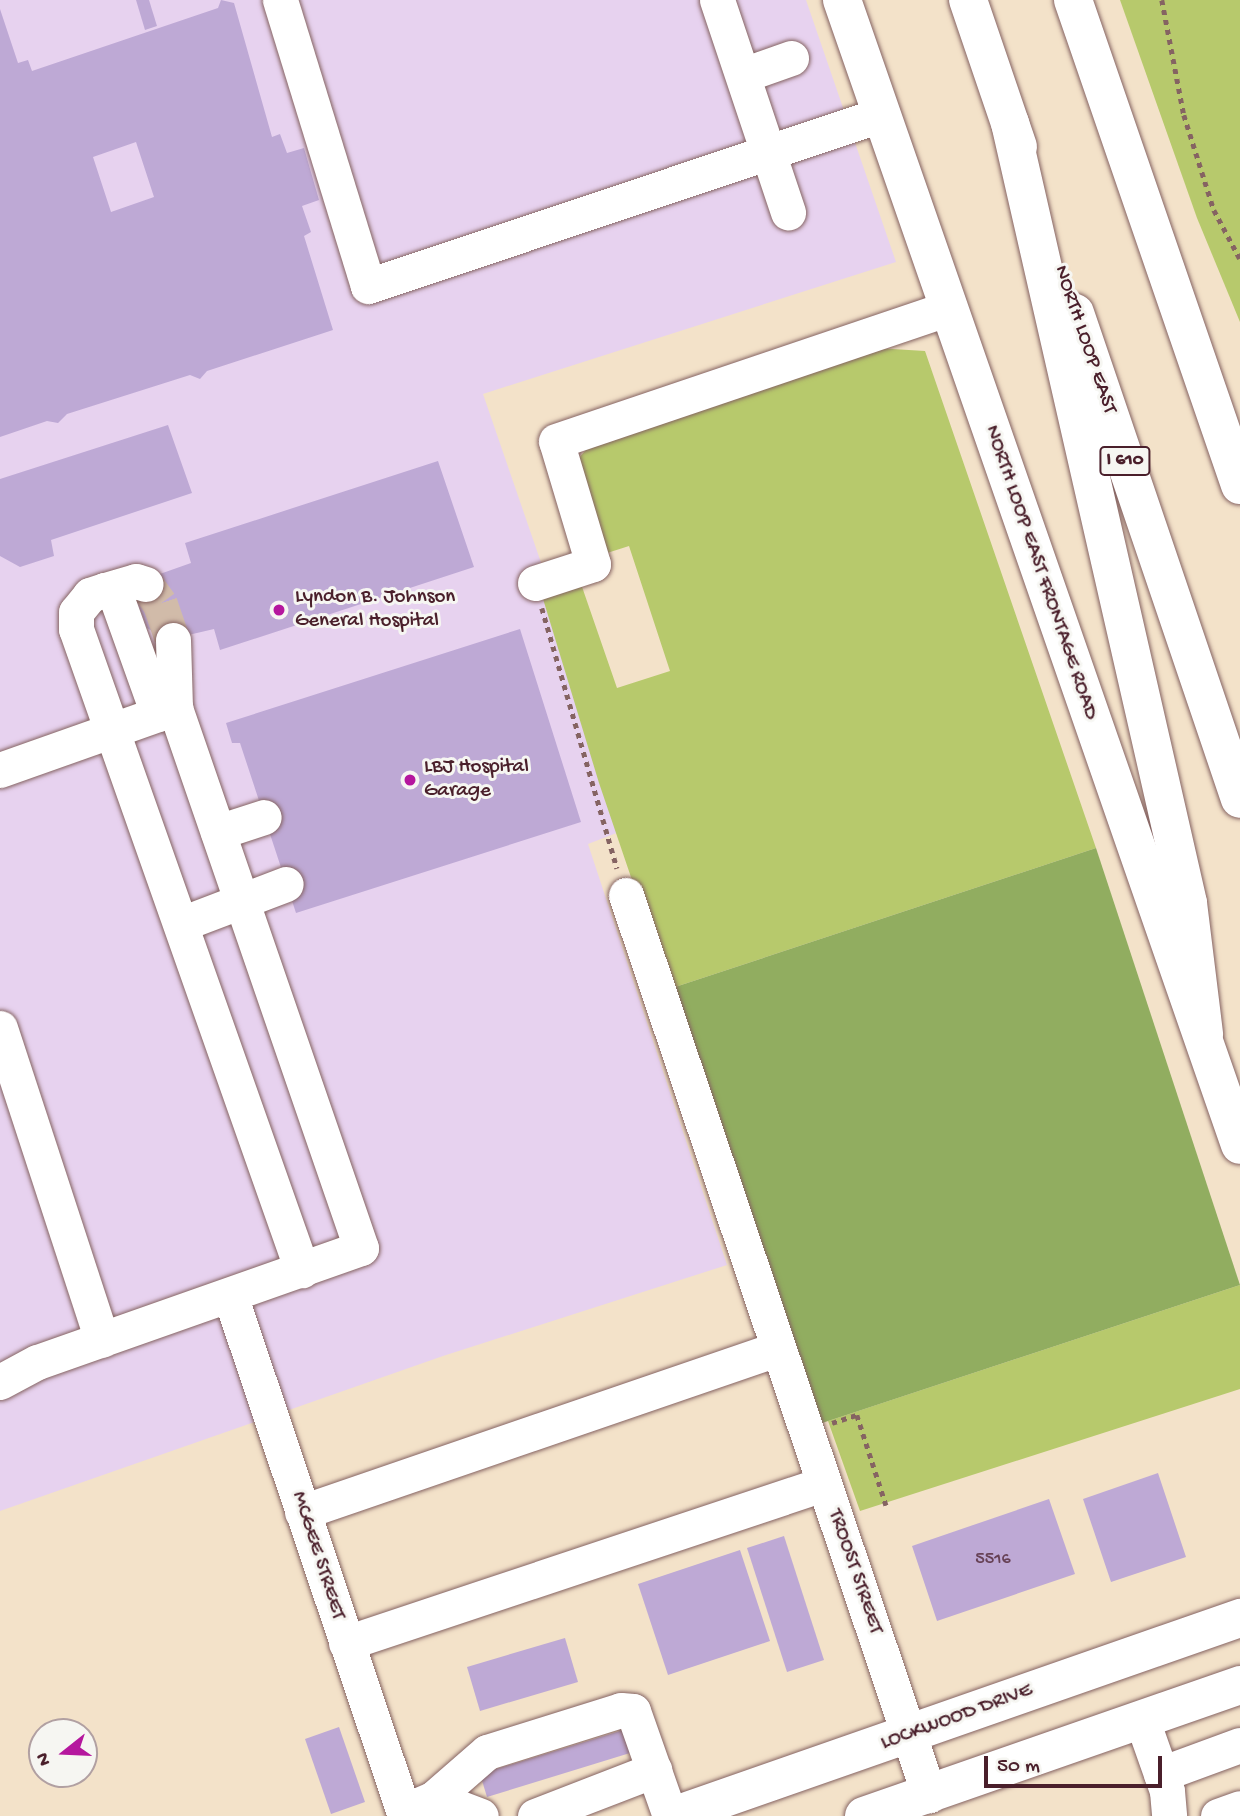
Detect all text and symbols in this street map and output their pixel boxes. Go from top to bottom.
street label: NORTH LOOP EAST [1047,263,1121,417]
street label: NORTH LOOP EAST FRONTAGE ROAD [978,422,1102,724]
road number: I 610 [1099,446,1151,476]
place label: Lyndon B. Johnson General Hospital [295,585,455,635]
marker: Lyndon B. Johnson General Hospital [269,600,289,620]
place label: LBJ Hospital Garage [424,755,529,805]
marker: LBJ Hospital Garage [402,772,418,788]
street label: MCGEE STREET [284,1489,350,1623]
street label: TROOST STREET [821,1506,887,1638]
house number: 5516 [975,1549,1011,1571]
street label: LOCKWOOD DRIVE [878,1679,1036,1757]
north arrow [28,1718,98,1788]
scale bar [988,1742,1166,1786]
text: N [32,1750,57,1768]
text: 50 m [997,1755,1040,1780]

